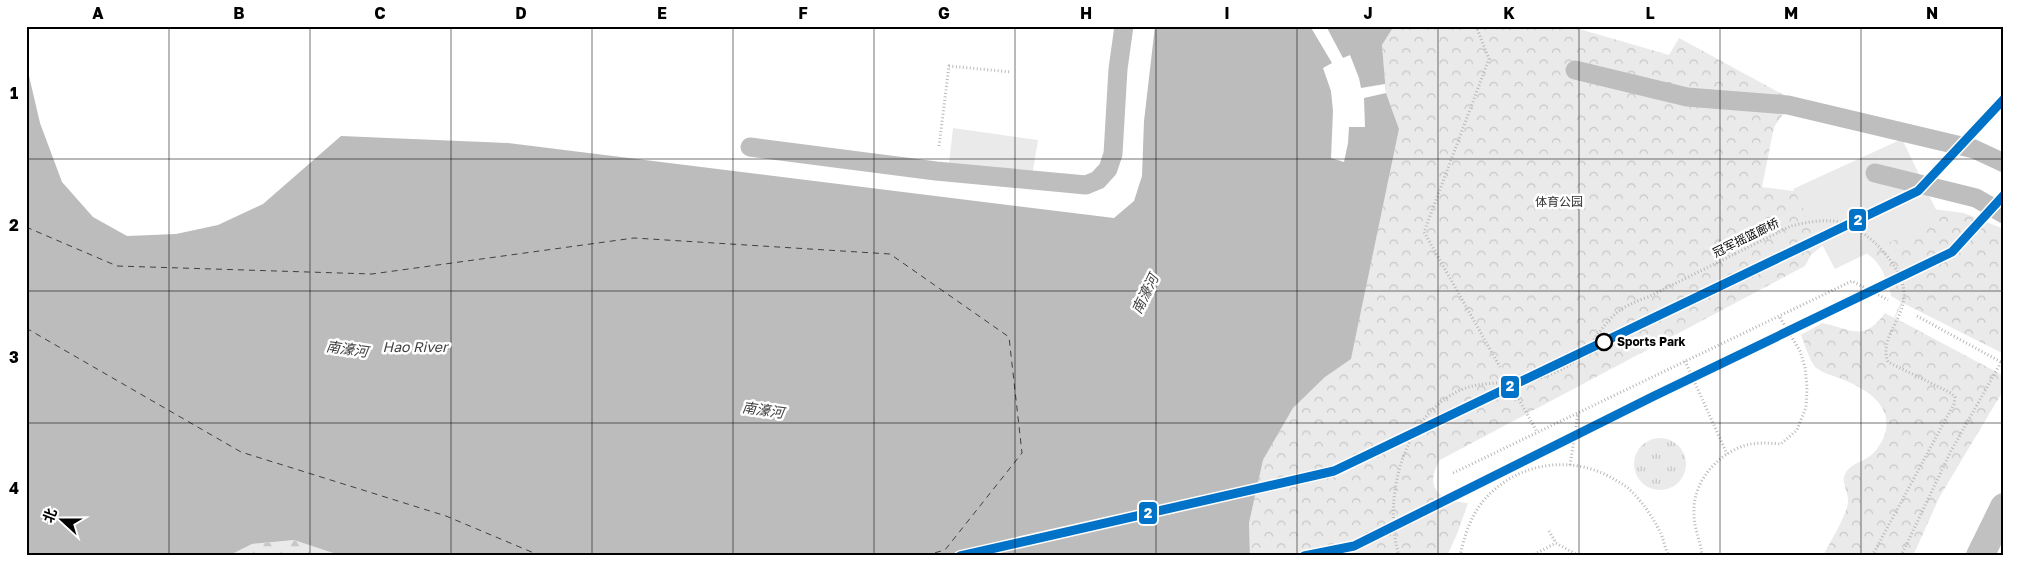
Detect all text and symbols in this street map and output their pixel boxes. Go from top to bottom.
text: A [92,3,104,23]
text: B [233,3,245,23]
text: C [374,3,386,23]
text: D [515,3,527,23]
text: E [657,3,667,23]
text: F [798,3,808,23]
text: G [938,3,950,23]
text: H [1080,3,1092,23]
text: I [1224,3,1230,23]
text: J [1363,3,1373,23]
text: K [1503,3,1515,23]
text: L [1645,3,1655,23]
text: M [1784,3,1798,23]
text: N [1926,3,1938,23]
text: 1 [10,83,18,103]
park label: 体育公园 [1535,194,1583,209]
line badge: 2 [1848,208,1867,232]
text: 2 [1854,211,1863,228]
text: 2 [9,215,19,235]
street label: 冠军摇篮廊桥 [1710,215,1781,260]
water label: 南濠河 [1128,268,1163,316]
marker: Sports Park [1595,333,1613,351]
place label: Sports Park [1617,334,1686,349]
water label: 南濠河 [325,337,372,360]
water label: Hao River [383,338,450,355]
text: 3 [9,347,19,367]
line badge: 2 [1500,375,1520,399]
text: 2 [1506,377,1515,394]
water label: 南濠河 [741,398,788,421]
text: 4 [9,478,19,498]
north arrow [38,494,88,544]
line badge: 2 [1138,501,1158,525]
text: 2 [1144,504,1153,521]
text: 北 [39,506,60,525]

